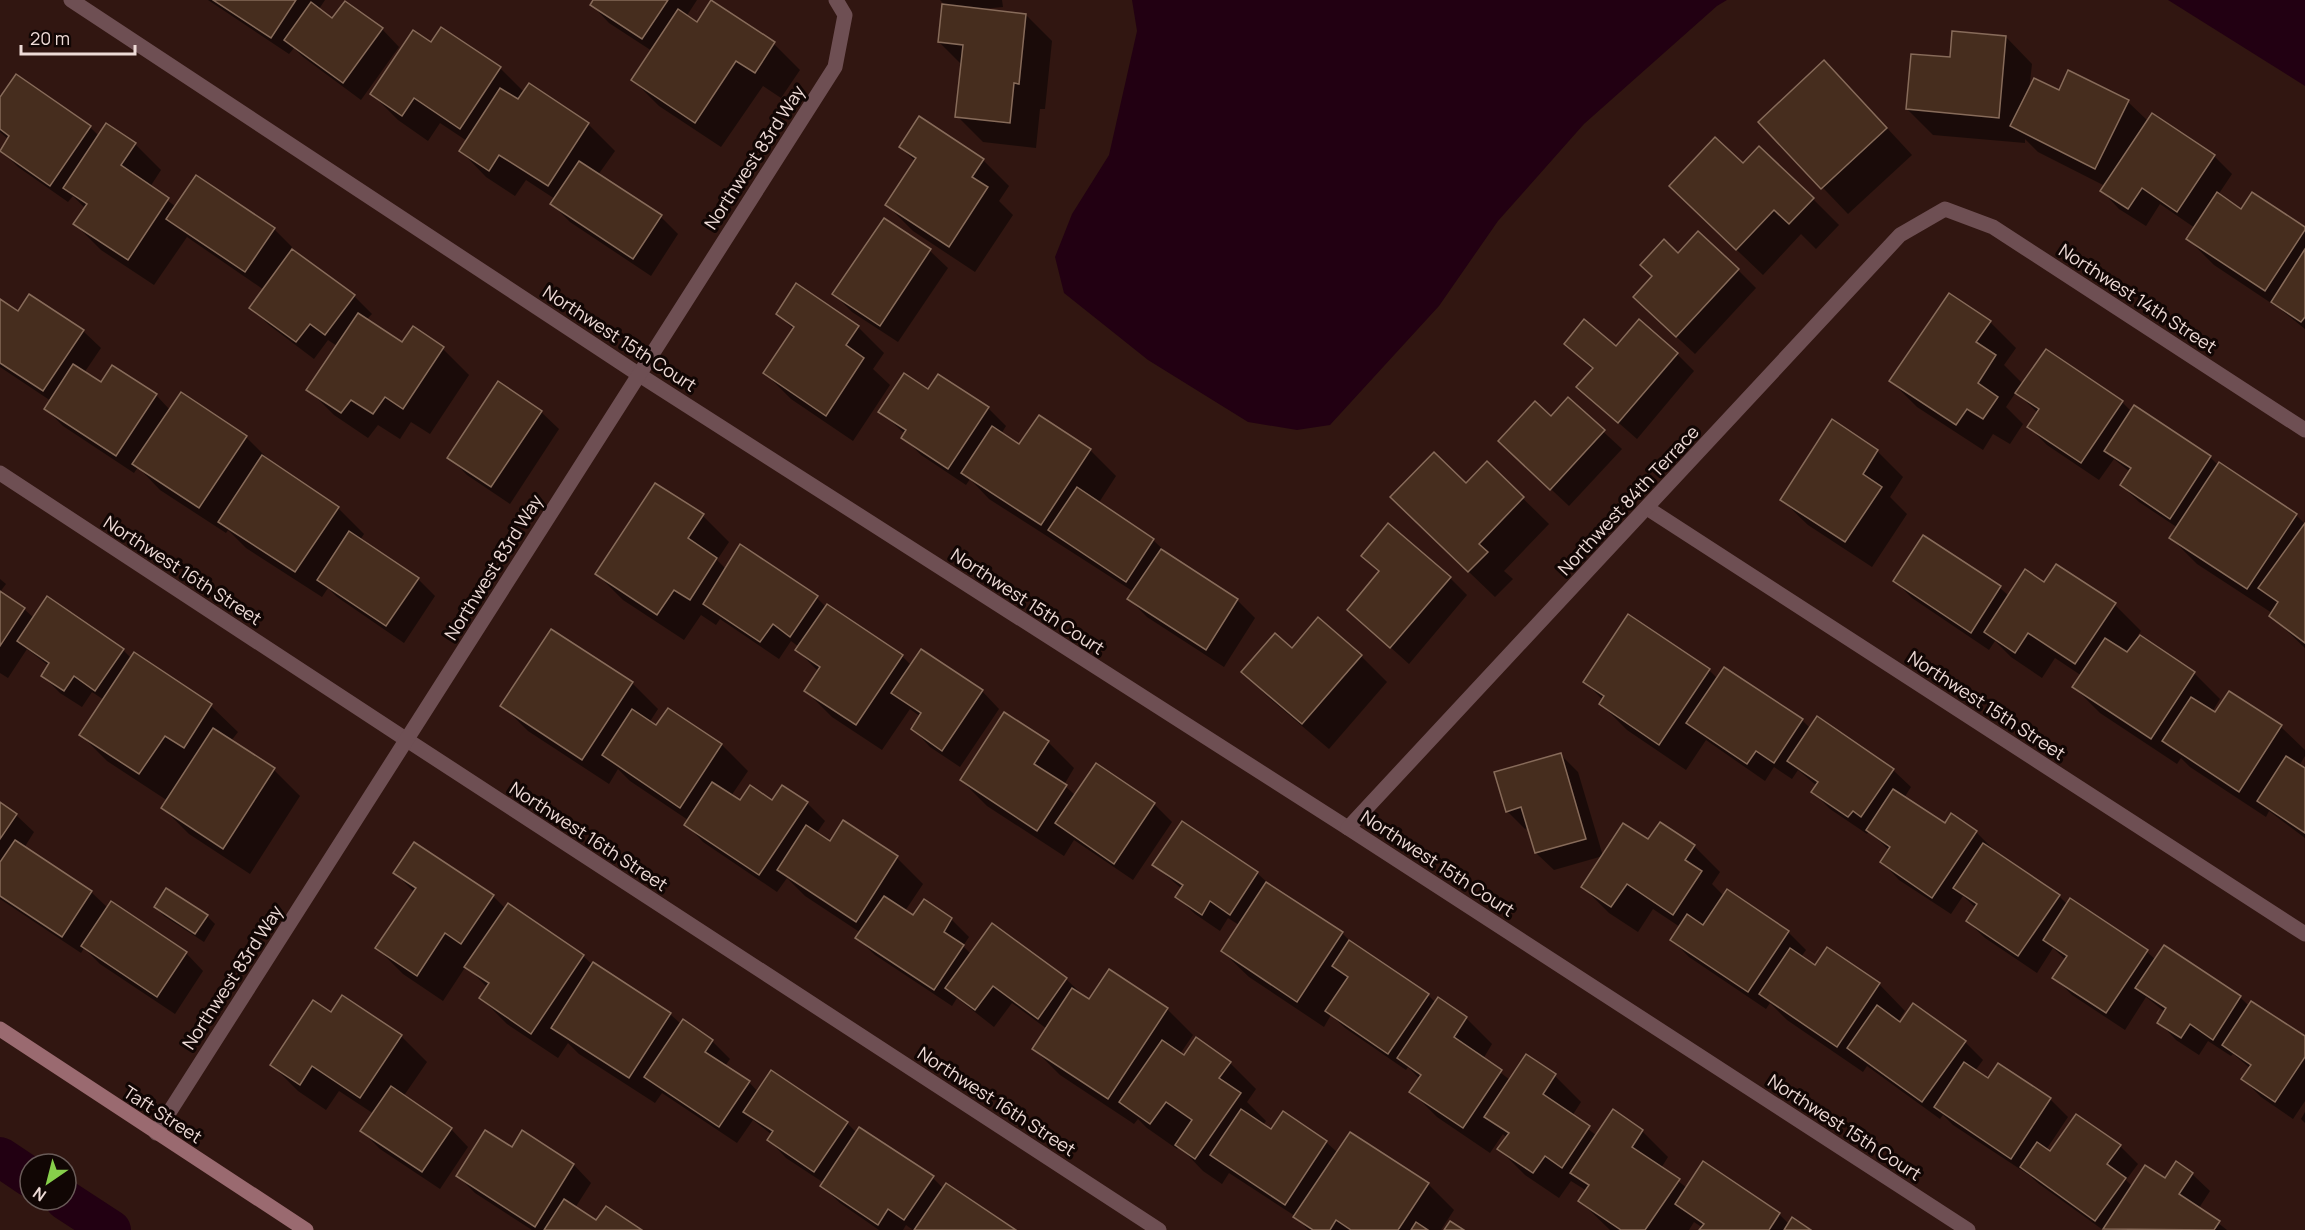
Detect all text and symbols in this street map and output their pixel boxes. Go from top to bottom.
scale bar [21,18,135,56]
text: 20 m [30,26,70,50]
street label: Northwest 83rd Way [698,80,810,234]
street label: Northwest 14th Street [2054,238,2222,358]
street label: Northwest 15th Court [539,279,701,397]
street label: Northwest 84th Terrace [1552,420,1704,580]
street label: Northwest 83rd Way [438,489,548,644]
street label: Northwest 16th Street [99,510,267,630]
street label: Northwest 15th Court [947,542,1109,660]
street label: Northwest 15th Street [1904,645,2070,765]
street label: Northwest 16th Street [505,776,673,896]
street label: Northwest 15th Court [1357,804,1519,922]
street label: Northwest 83rd Way [176,900,288,1054]
street label: Northwest 16th Street [913,1041,1081,1161]
street label: Northwest 15th Court [1764,1068,1926,1186]
street label: Taft Street [119,1080,207,1148]
north arrow [18,1152,78,1212]
text: N [28,1182,50,1207]

